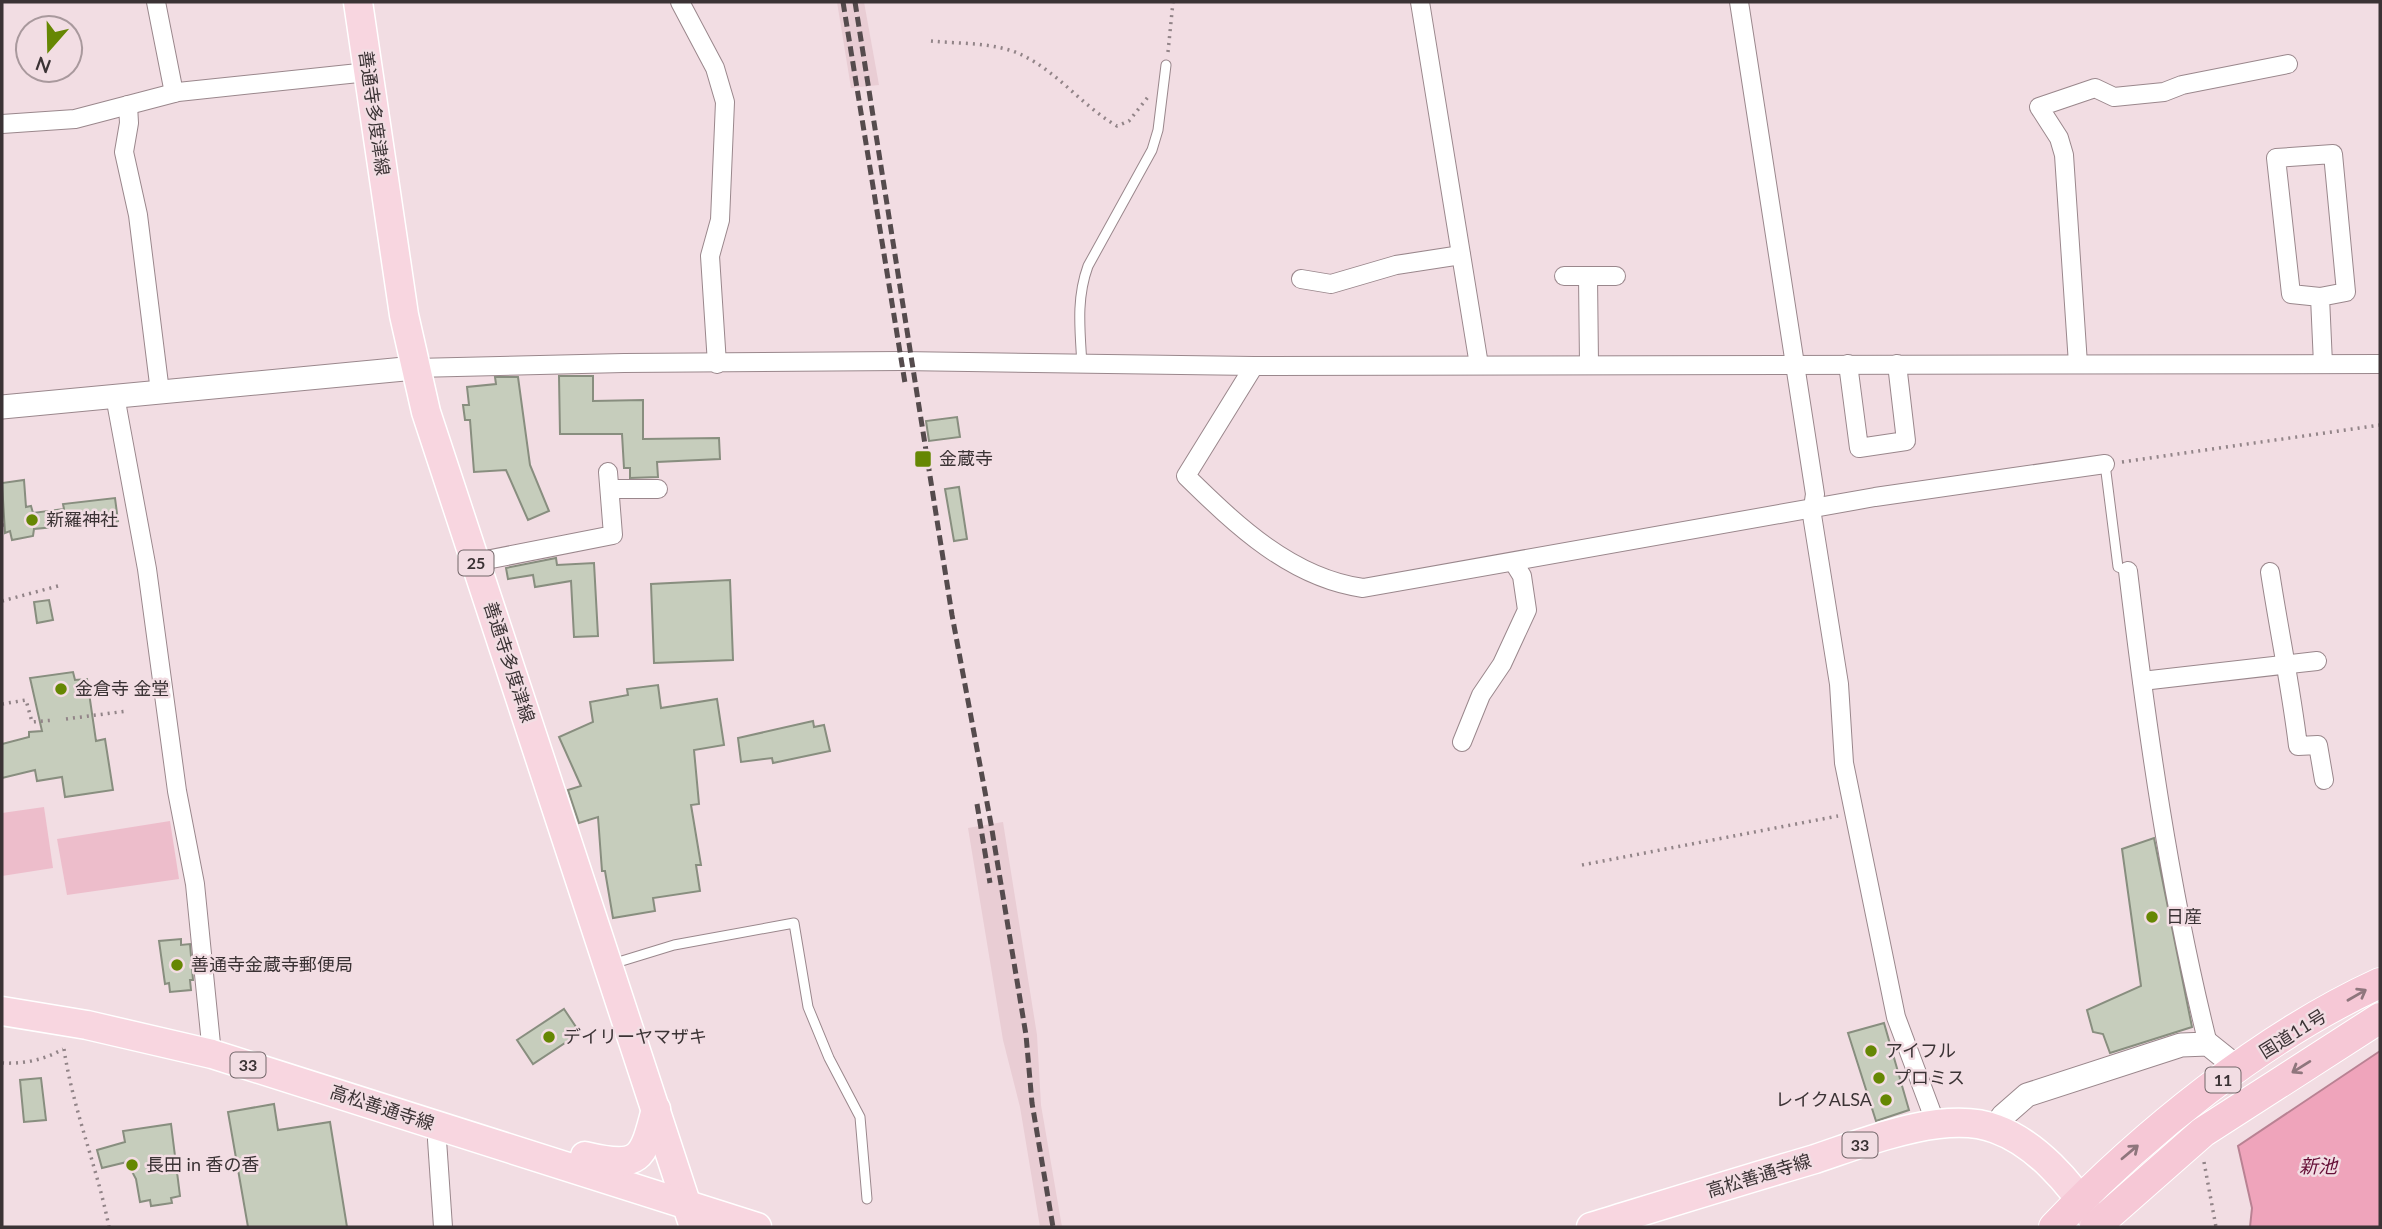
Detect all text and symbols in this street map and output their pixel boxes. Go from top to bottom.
north arrow [14,14,84,84]
street label: 善通寺多度津線 [355,49,395,177]
text: N [32,52,54,79]
place label: 金蔵寺 [939,447,993,469]
marker: 金蔵寺 [913,449,933,469]
place label: 新羅神社 [46,508,118,530]
marker: 新羅神社 [24,512,40,528]
road number: 25 [458,550,494,576]
street label: 善通寺多度津線 [480,598,540,725]
place label: 金倉寺 金堂 [75,677,170,699]
marker: 金倉寺 金堂 [53,681,69,697]
place label: 日産 [2166,905,2202,927]
marker: 日産 [2144,909,2160,925]
place label: 善通寺金蔵寺郵便局 [191,953,353,975]
marker: 善通寺金蔵寺郵便局 [169,957,185,973]
one-way arrow [2346,988,2367,1001]
street label: 国道11号 [2255,1004,2330,1062]
place label: デイリーヤマザキ [563,1025,707,1047]
marker: デイリーヤマザキ [541,1029,557,1045]
place label: アイフル [1885,1039,1956,1061]
marker: アイフル [1863,1043,1879,1059]
road number: 33 [230,1052,266,1078]
one-way arrow [2292,1061,2312,1075]
place label: プロミス [1893,1066,1965,1088]
road number: 11 [2206,1068,2240,1092]
marker: プロミス [1871,1070,1887,1086]
street label: 高松善通寺線 [328,1080,437,1134]
place label: レイクALSA [1775,1088,1873,1110]
marker: レイクALSA [1878,1092,1894,1108]
road number: 33 [1842,1133,1878,1158]
one-way arrow [2121,1144,2139,1160]
street label: 高松善通寺線 [1704,1149,1814,1201]
place label: 長田 in 香の香 [146,1153,260,1175]
water label: 新池 [2299,1154,2339,1177]
marker: 長田 in 香の香 [124,1157,140,1173]

